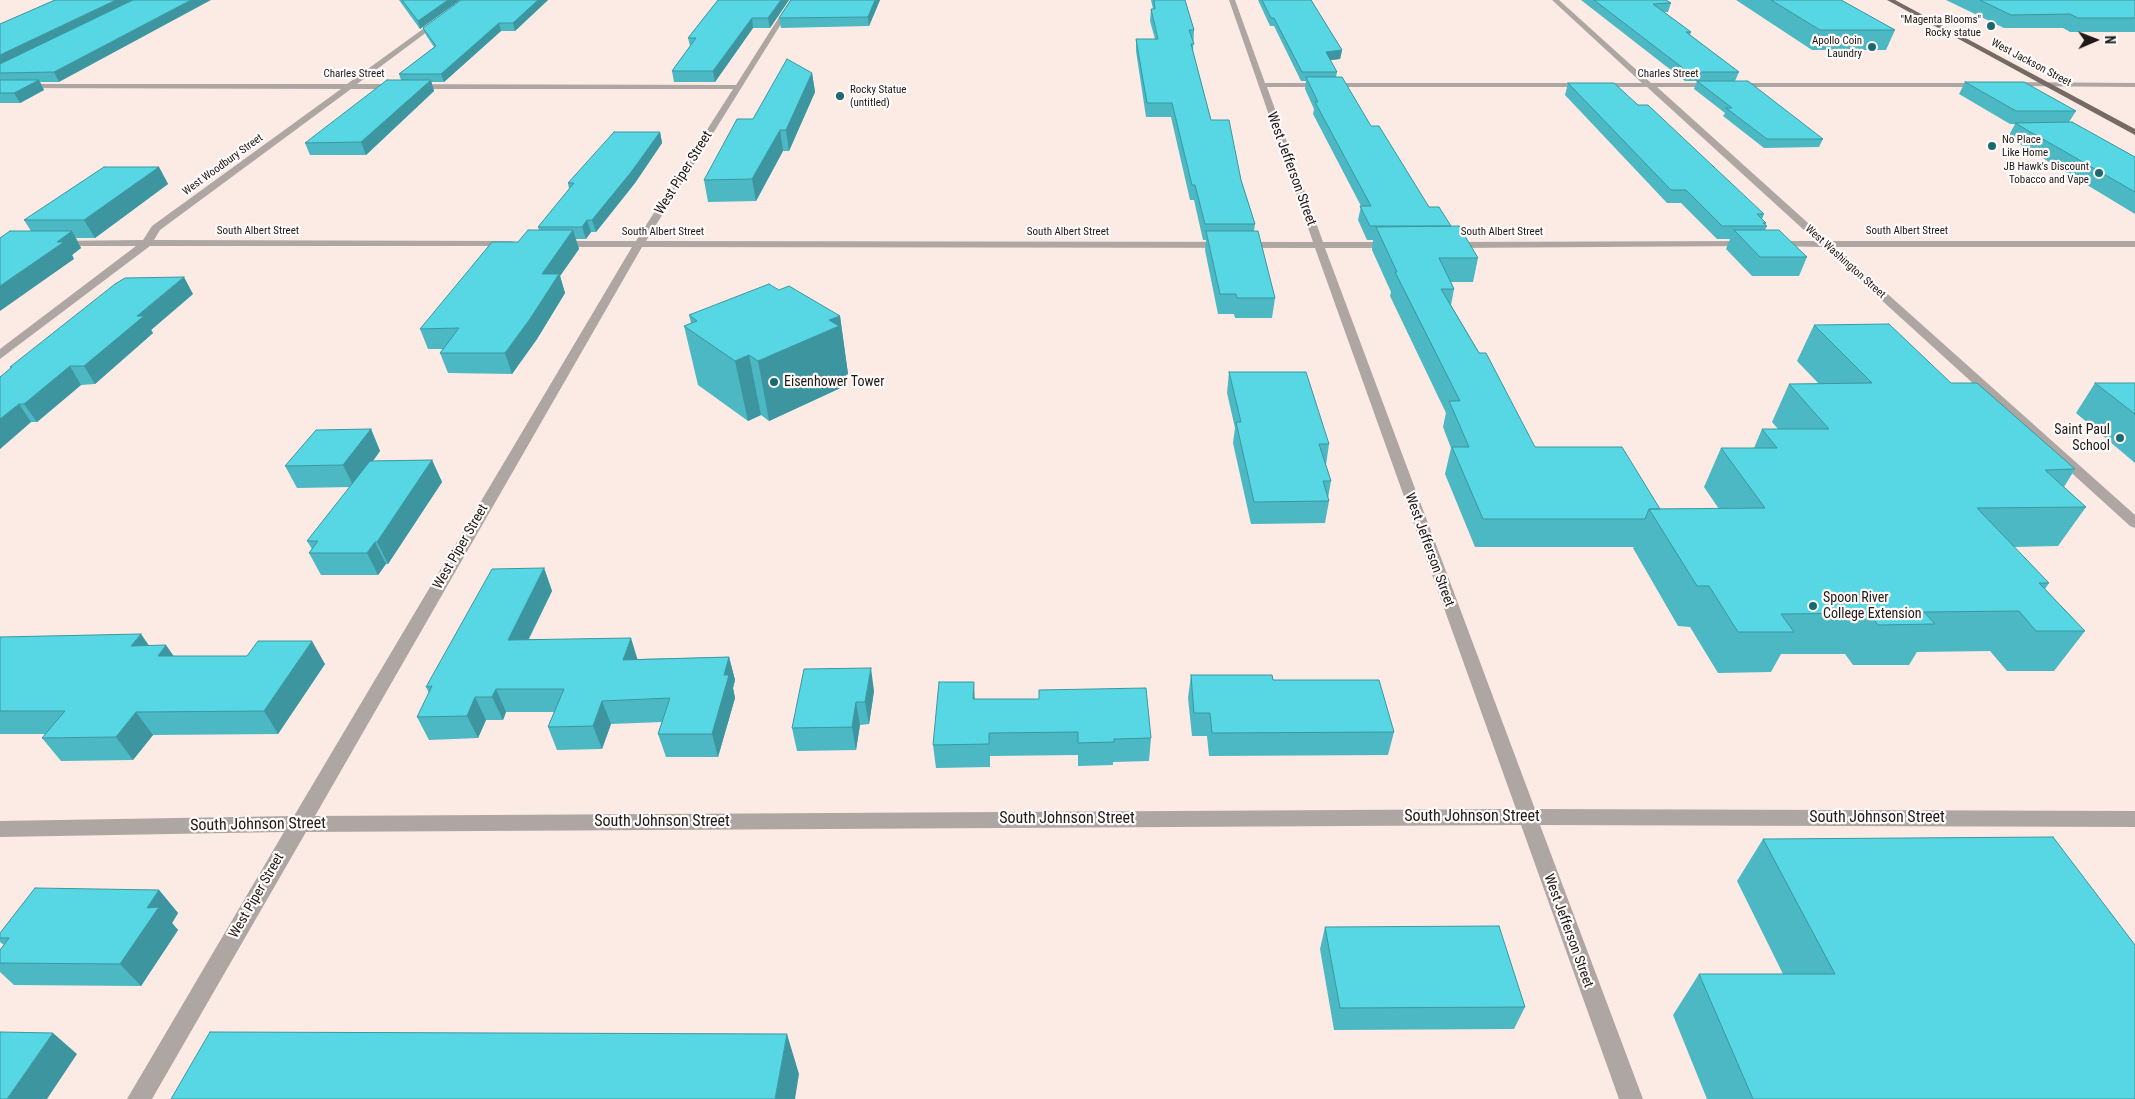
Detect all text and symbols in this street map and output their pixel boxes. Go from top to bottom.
place label: "Magenta Blooms" Rocky statue [1901,13,1981,39]
north arrow [2070,15,2120,65]
marker: "Magenta Blooms" Rocky statue [1985,20,1997,32]
place label: Apollo Coin Laundry [1812,34,1862,60]
text: N [2102,35,2118,44]
street label: West Jackson Street [1989,36,2073,90]
marker: Apollo Coin Laundry [1866,41,1878,53]
street label: Charles Street [323,67,385,81]
street label: Charles Street [1637,67,1699,81]
place label: Rocky Statue (untitled) [850,83,906,109]
marker: Rocky Statue (untitled) [834,90,846,102]
street label: West Jefferson Street [1263,110,1319,228]
street label: West Piper Street [652,128,716,218]
street label: West Woodbury Street [180,131,266,199]
place label: No Place Like Home [2002,133,2048,159]
marker: No Place Like Home [1986,140,1998,152]
place label: JB Hawk's Discount Tobacco and Vape [2004,160,2089,186]
marker: JB Hawk's Discount Tobacco and Vape [2093,167,2105,179]
street label: West Washington Street [1802,222,1888,302]
street label: South Albert Street [217,224,299,238]
street label: South Albert Street [1866,224,1948,238]
street label: South Albert Street [622,225,704,239]
street label: South Albert Street [1027,225,1109,239]
street label: South Albert Street [1461,225,1543,239]
place label: Eisenhower Tower [784,374,884,390]
marker: Eisenhower Tower [768,376,780,388]
place label: Saint Paul School [2054,422,2110,454]
marker: Saint Paul School [2114,432,2126,444]
street label: West Jefferson Street [1401,491,1457,609]
street label: West Piper Street [430,501,492,593]
place label: Spoon River College Extension [1823,590,1922,622]
marker: Spoon River College Extension [1807,600,1819,612]
street label: South Johnson Street [1404,807,1540,827]
street label: South Johnson Street [1809,808,1945,828]
street label: South Johnson Street [999,809,1135,829]
street label: South Johnson Street [594,812,730,832]
street label: South Johnson Street [190,814,326,836]
street label: West Piper Street [226,850,288,942]
street label: West Jefferson Street [1540,872,1596,990]

